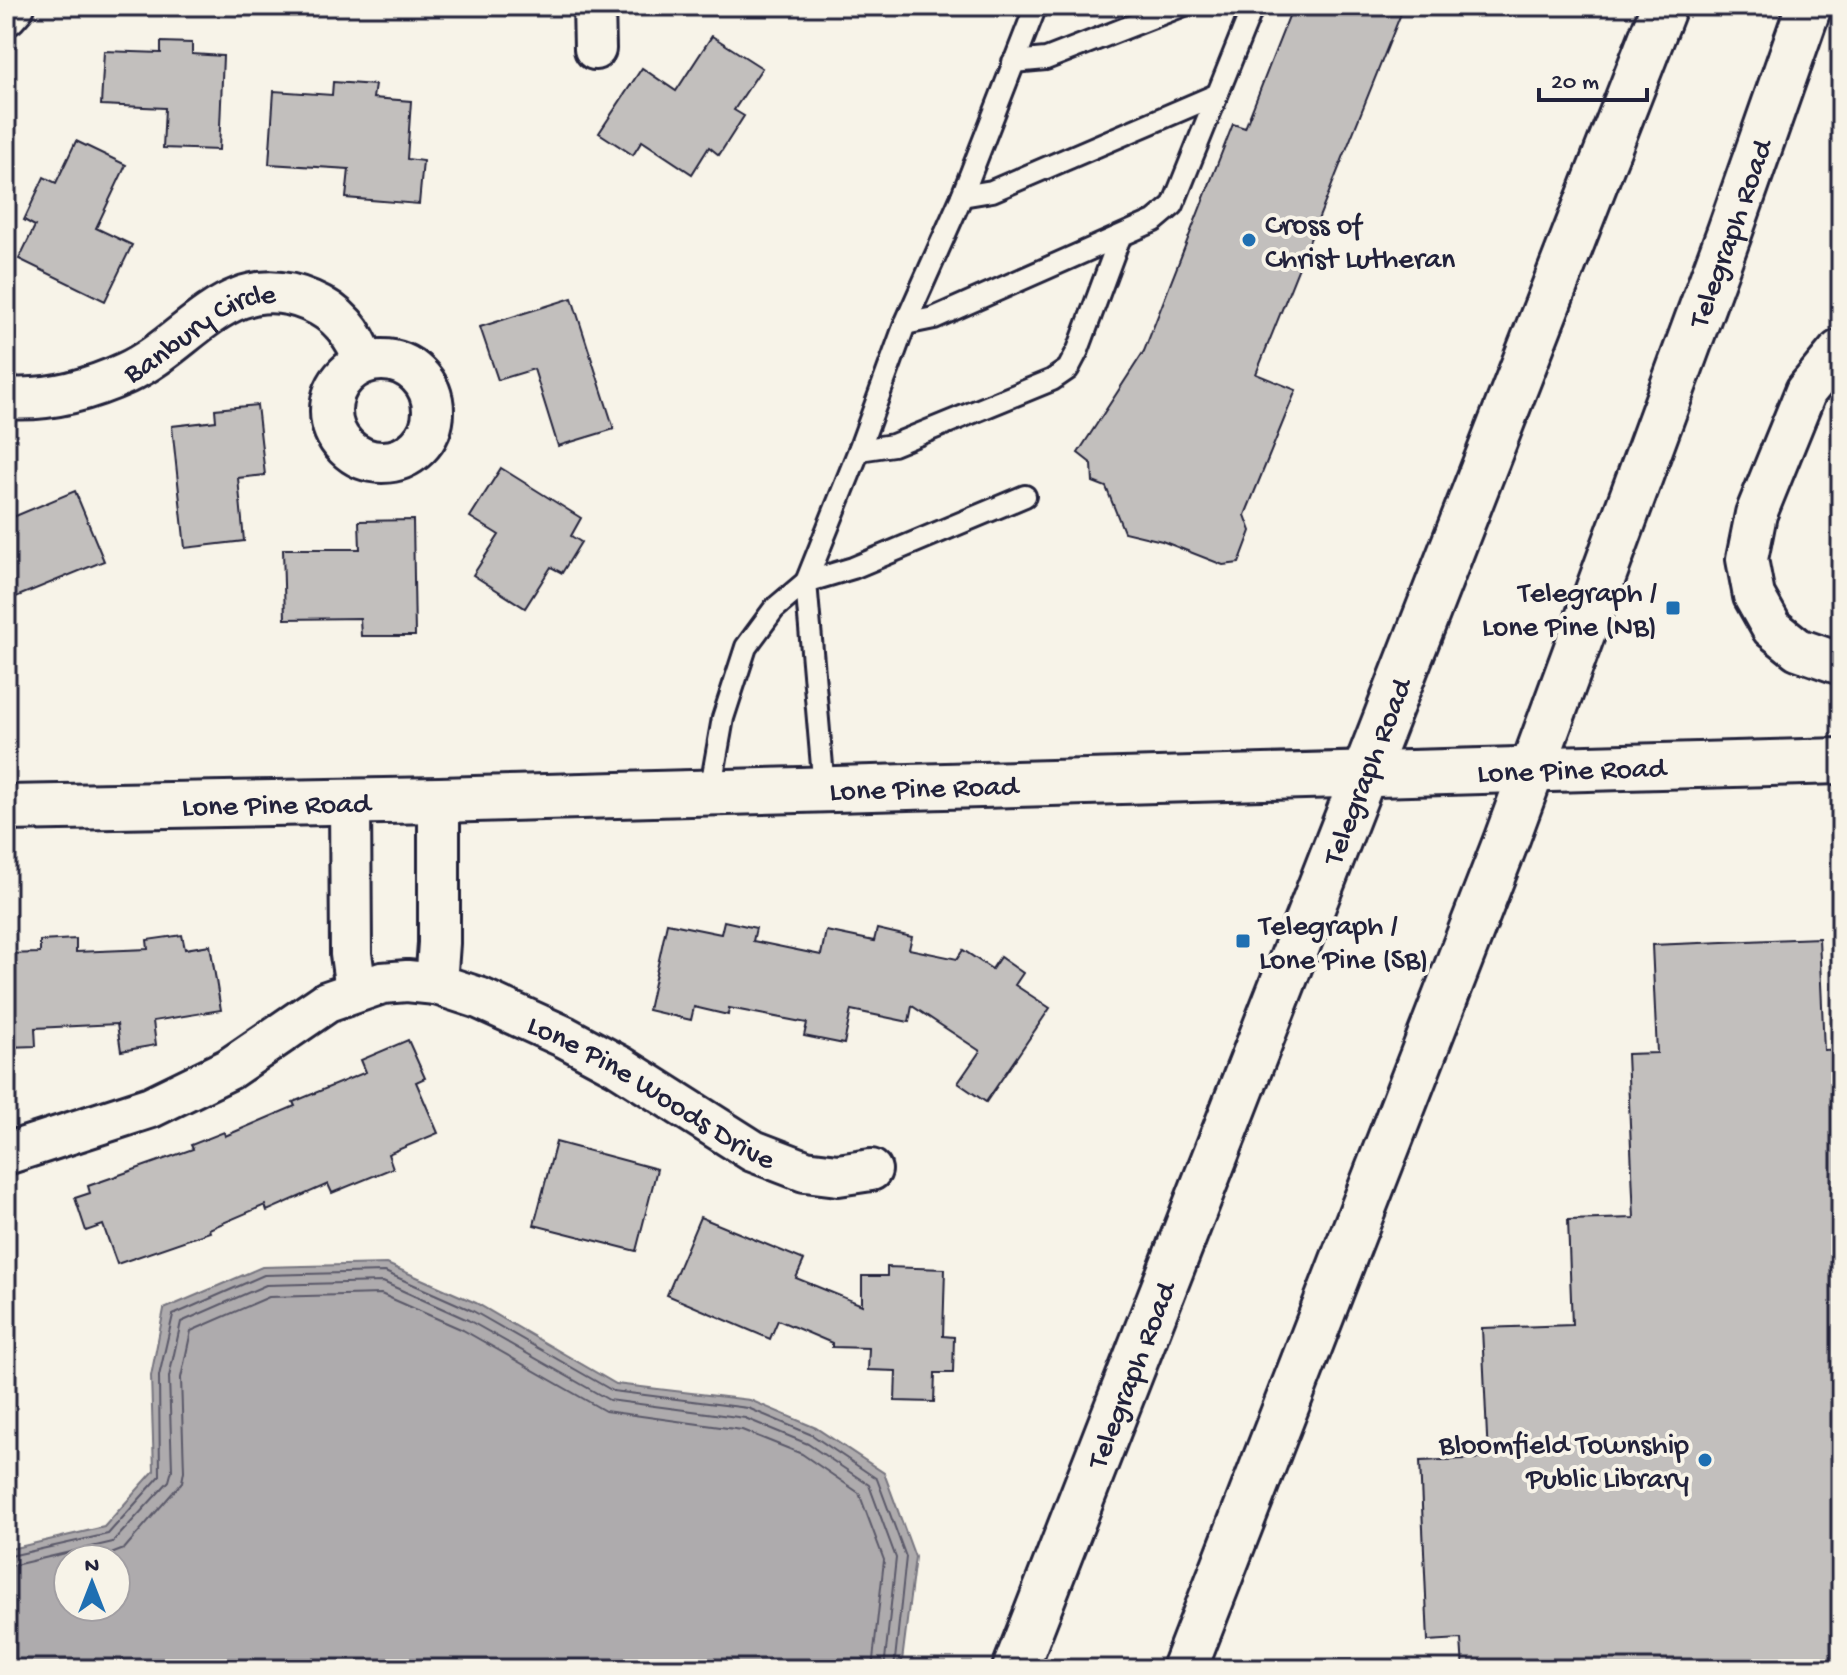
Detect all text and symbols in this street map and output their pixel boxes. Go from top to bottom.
scale bar [1539,52,1647,102]
text: 20 m [1551,69,1599,98]
street label: Telegraph Road [1682,134,1783,335]
place label: Cross of Christ Lutheran [1265,210,1455,279]
marker: Cross of Christ Lutheran [1240,231,1258,249]
street label: Banbury Circle [118,279,277,394]
place label: Telegraph / Lone Pine (NB) [1482,578,1657,647]
marker: Telegraph / Lone Pine (NB) [1664,599,1682,617]
street label: Telegraph Road [1317,672,1423,873]
street label: Lone Pine Road [1477,753,1669,793]
street label: Lone Pine Road [829,771,1021,811]
street label: Lone Pine Road [181,788,373,827]
place label: Telegraph / Lone Pine (SB) [1257,911,1429,980]
marker: Telegraph / Lone Pine (SB) [1234,932,1252,950]
street label: Lone Pine Woods Drive [521,1009,779,1180]
street label: Telegraph Road [1081,1276,1187,1476]
place label: Bloomfield Township Public Library [1438,1430,1689,1499]
marker: Bloomfield Township Public Library [1696,1451,1714,1469]
north arrow [52,1543,132,1623]
text: N [85,1554,99,1580]

